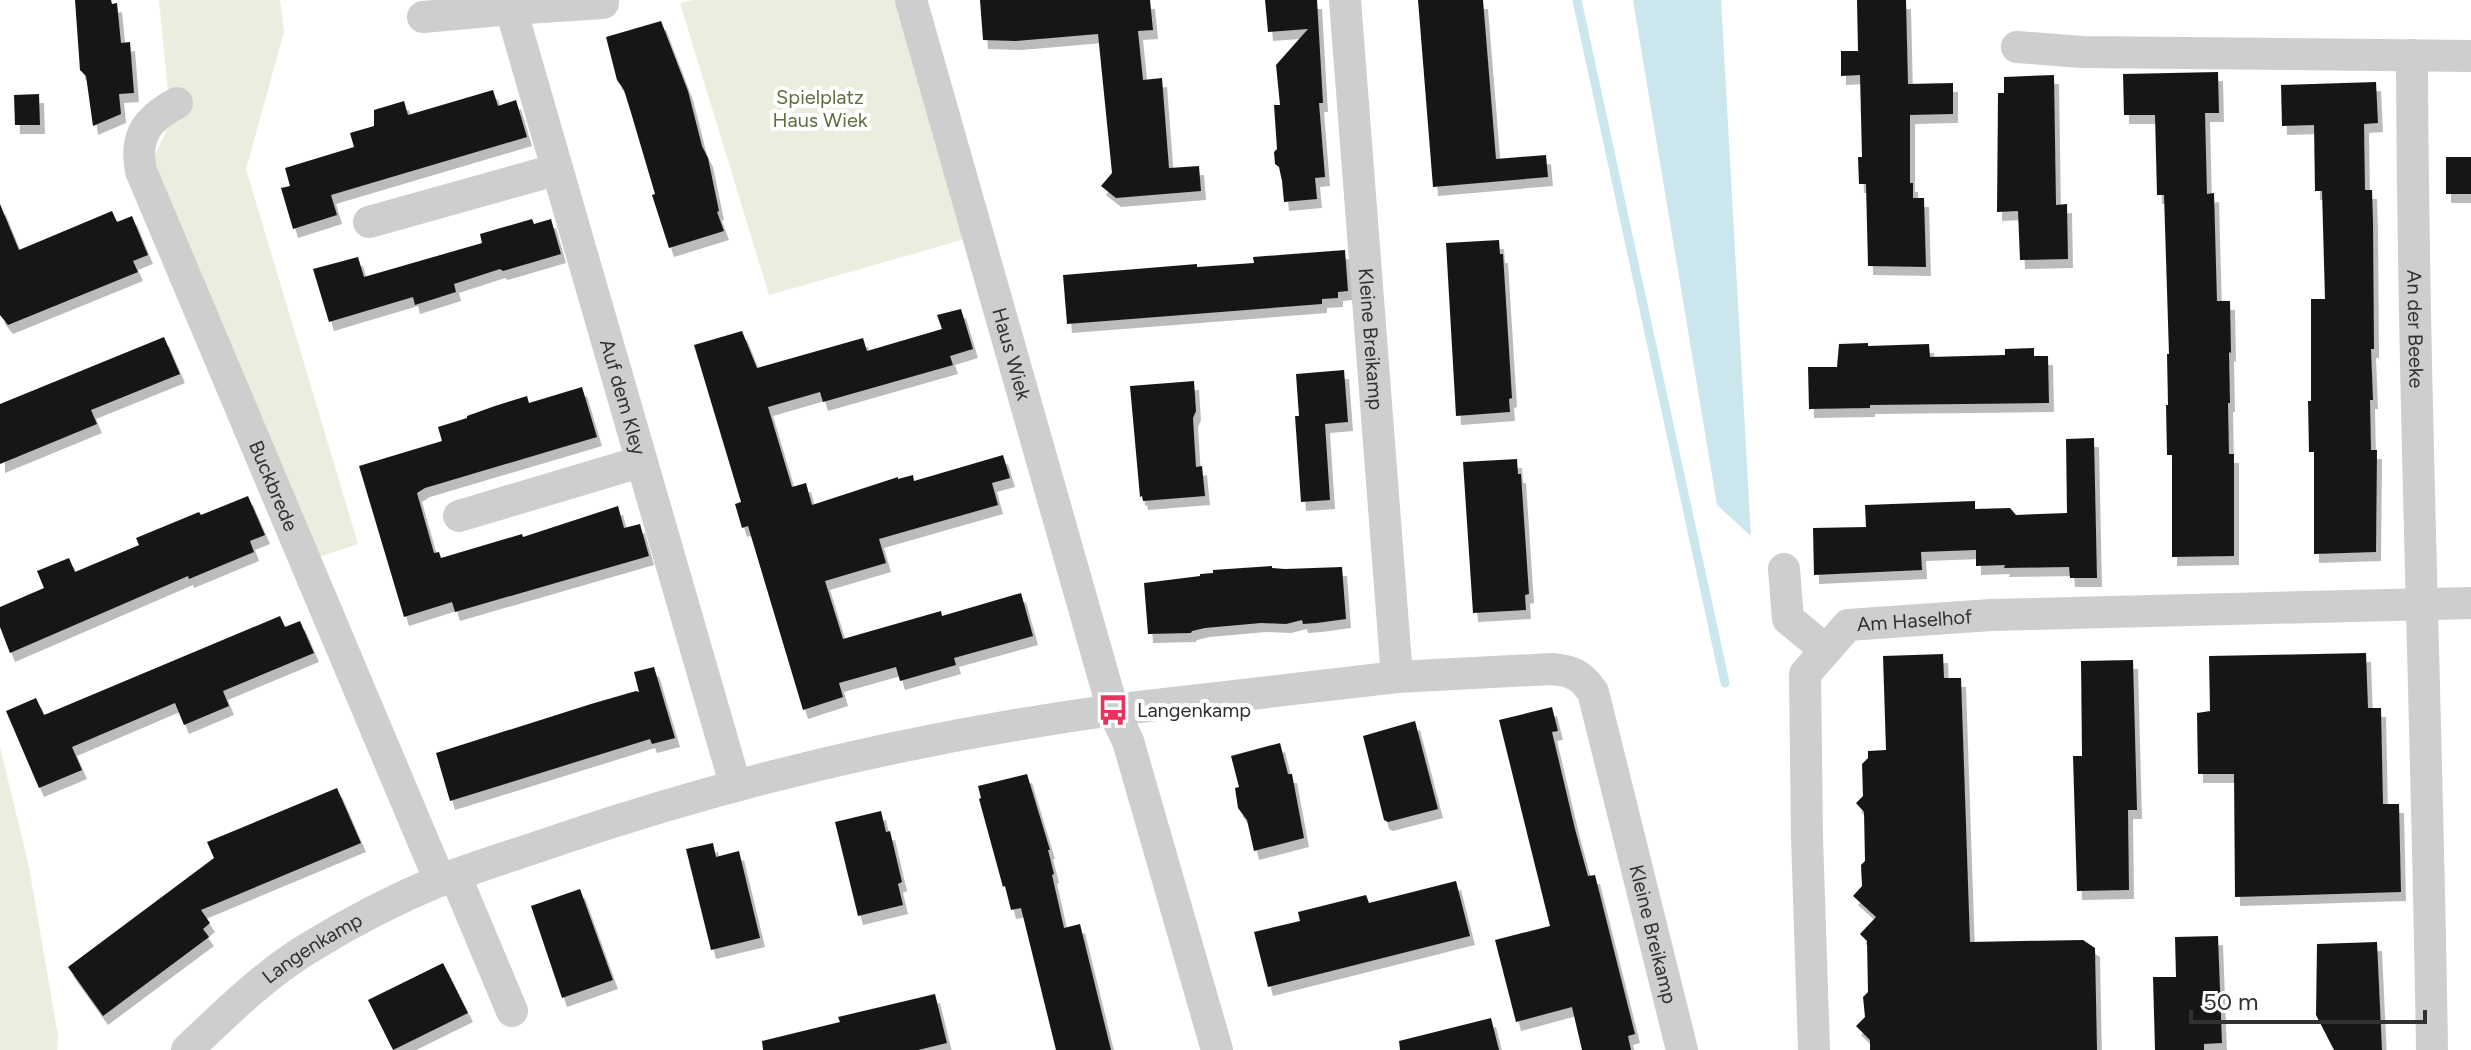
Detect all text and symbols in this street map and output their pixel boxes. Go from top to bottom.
park label: Spielplatz Haus Wiek [772,85,868,132]
street label: Kleine Breikamp [1354,267,1388,411]
street label: An der Beeke [2402,270,2429,389]
street label: Haus Wiek [987,305,1036,403]
street label: Auf dem Kley [595,336,651,458]
street label: Buckbrede [244,437,303,535]
street label: Am Haselhof [1856,604,1974,636]
bus stop icon: Langenkamp [1096,693,1130,727]
place label: Langenkamp [1137,698,1251,722]
street label: Kleine Breikamp [1624,862,1682,1006]
street label: Langenkamp [257,908,366,989]
scale bar [2191,974,2425,1024]
text: 50 m [2203,987,2259,1016]

